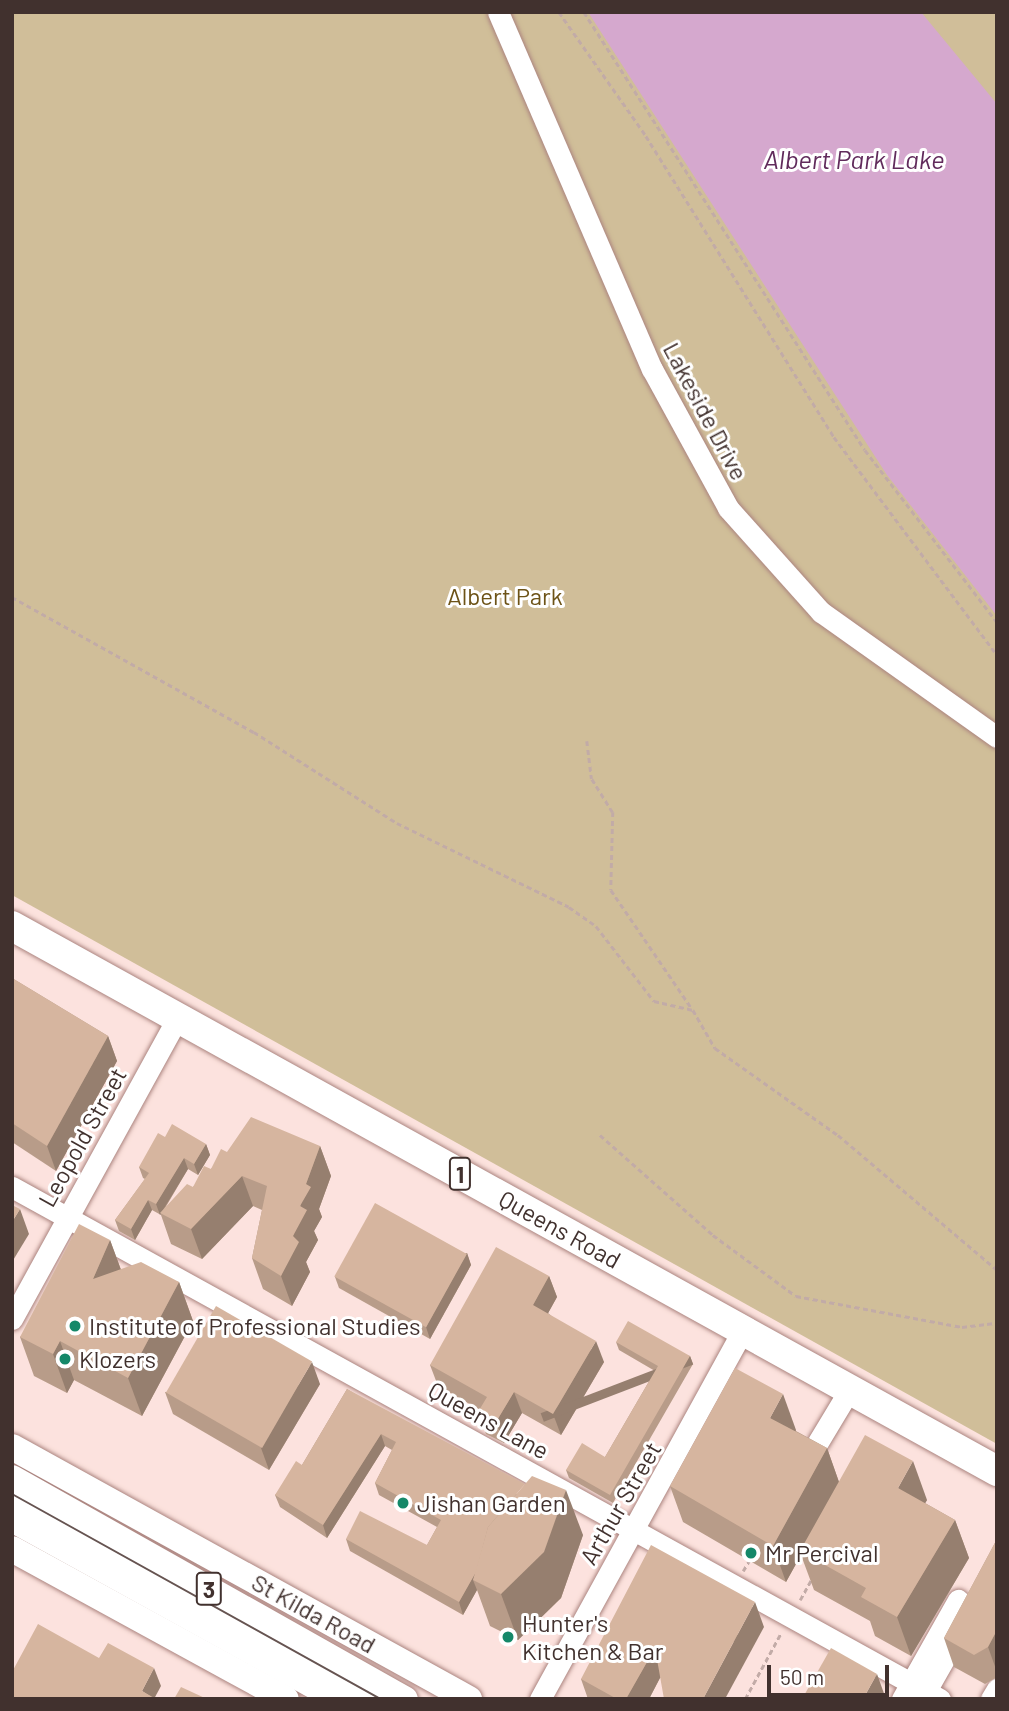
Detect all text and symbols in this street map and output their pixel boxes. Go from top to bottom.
water label: Albert Park Lake [764,143,944,175]
street label: Lakeside Drive [658,337,754,485]
park label: Albert Park [447,582,563,610]
street label: Leopold Street [32,1062,132,1212]
road number: 1 [448,1154,472,1194]
street label: Queens Road [494,1184,626,1274]
place label: Institute of Professional Studies [89,1312,421,1340]
marker: Institute of Professional Studies [67,1318,83,1334]
place label: Klozers [79,1345,156,1373]
marker: Klozers [57,1351,73,1367]
street label: Queens Lane [424,1375,554,1465]
street label: Arthur Street [573,1436,667,1570]
place label: Jishan Garden [417,1489,566,1517]
marker: Jishan Garden [395,1495,411,1511]
place label: Mr Percival [765,1539,878,1567]
marker: Mr Percival [743,1545,759,1561]
street label: St Kilda Road [247,1567,381,1659]
road number: 3 [195,1570,223,1608]
place label: Hunter's Kitchen & Bar [522,1609,663,1665]
marker: Hunter's Kitchen & Bar [500,1629,516,1645]
scale bar [771,1652,894,1696]
text: 50 m [780,1664,824,1689]

